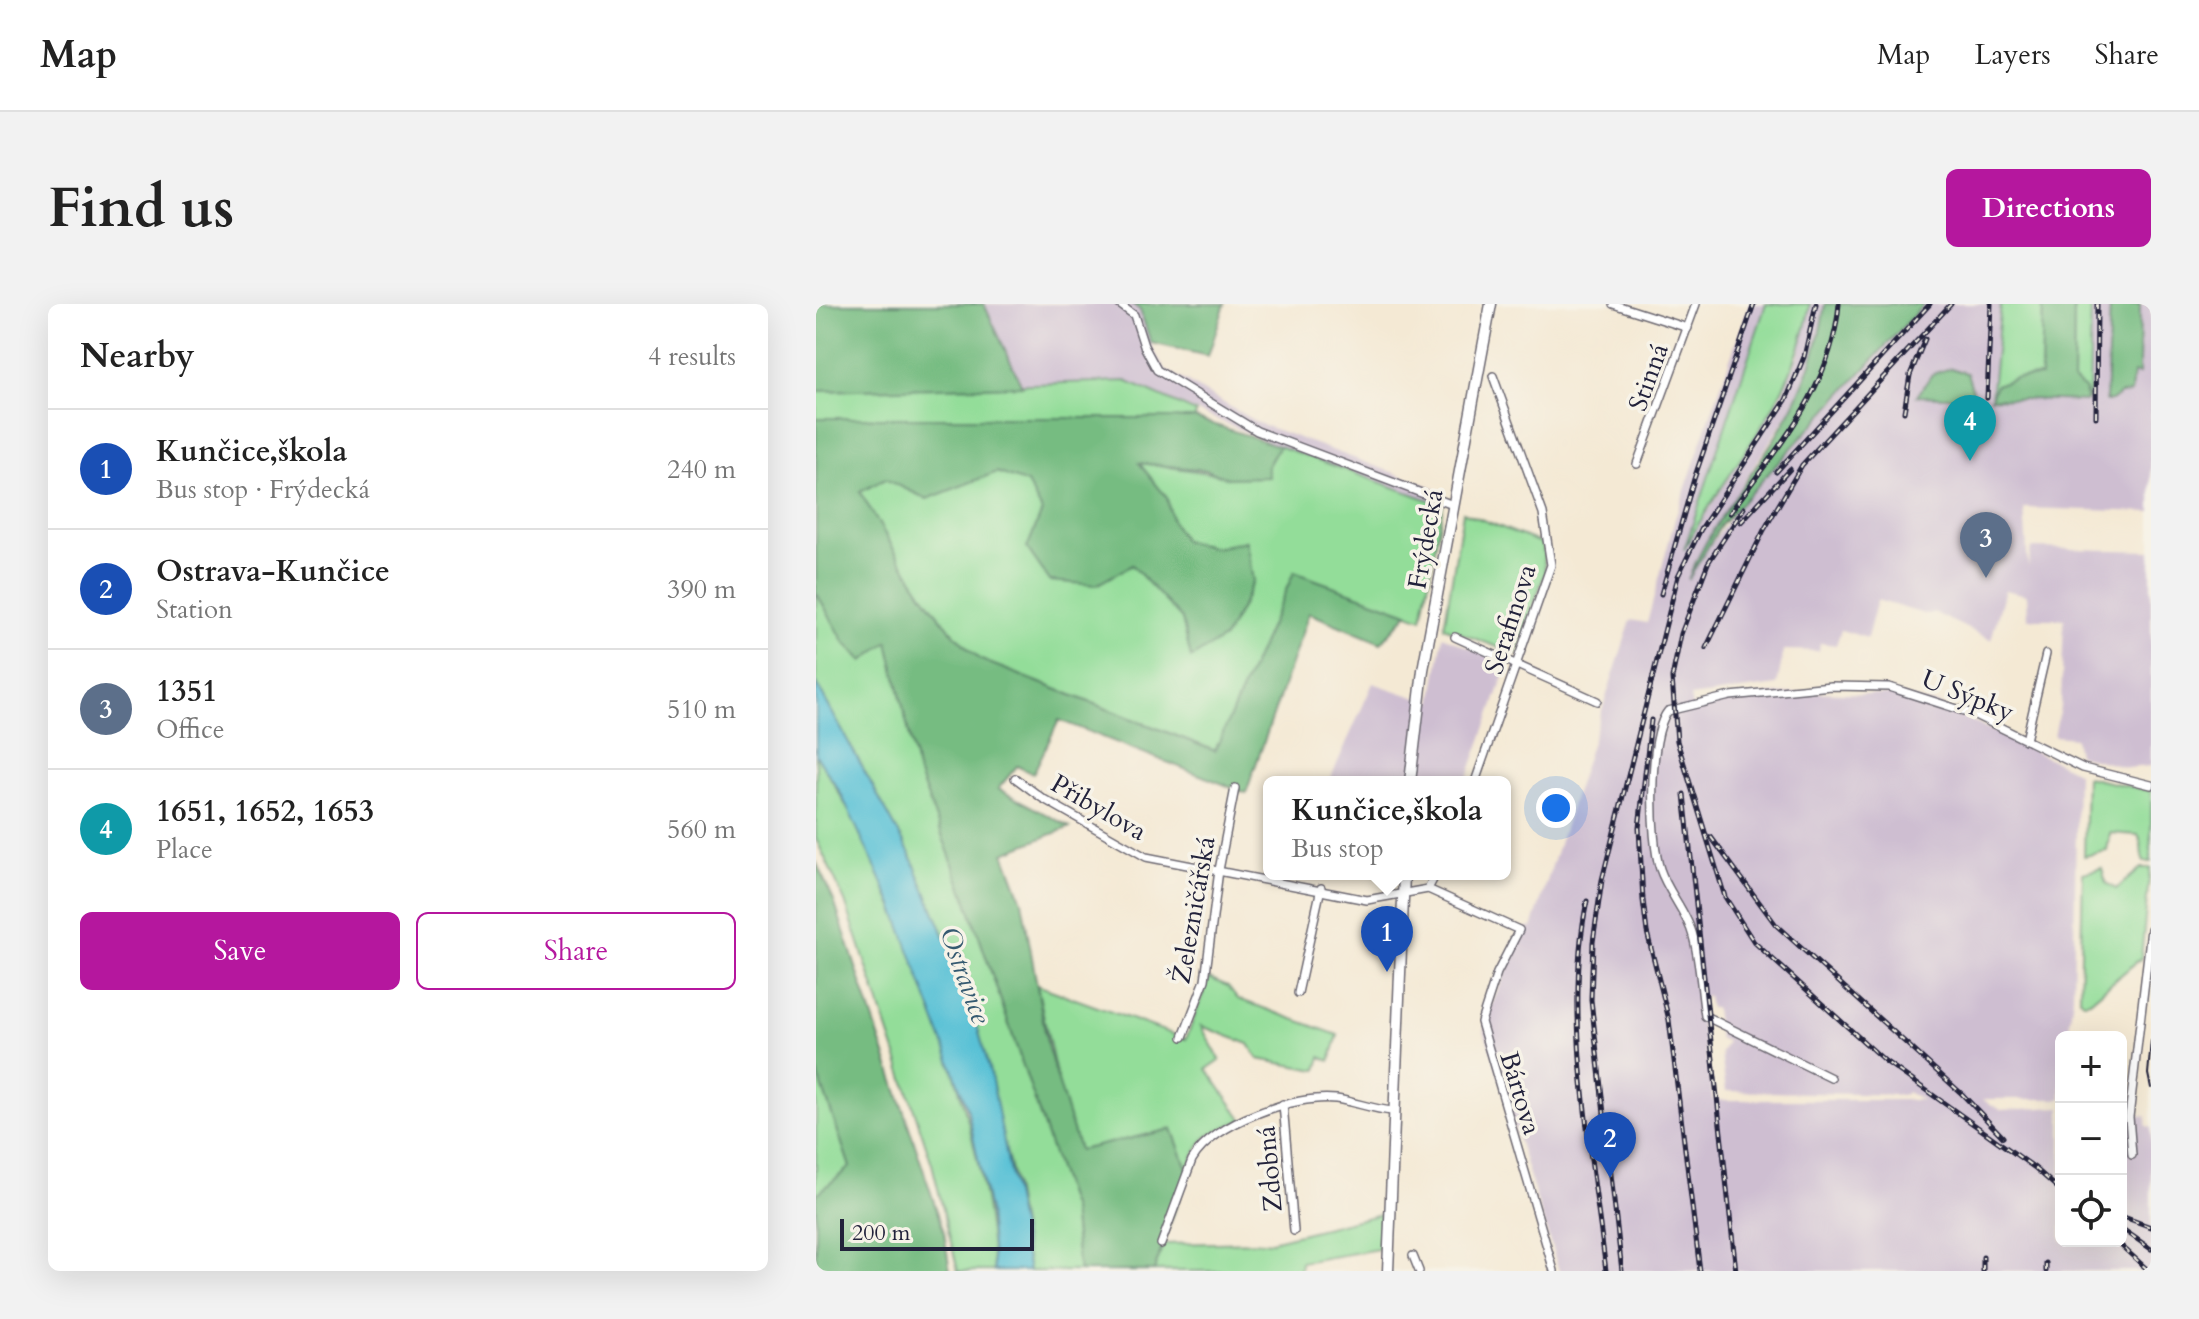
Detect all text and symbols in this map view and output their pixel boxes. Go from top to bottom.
text: Map [40,29,117,81]
text: Map [1877,36,1930,74]
text: Layers [1974,36,2051,74]
text: Share [2095,36,2159,74]
button: Directions [1946,169,2151,247]
text: Find us [48,171,234,246]
text: Nearby [80,333,195,379]
text: 4 results [648,339,736,374]
street label: Stinná [1620,339,1677,416]
pin: 4 [1944,395,1996,461]
text: Kunčice,škola [156,431,347,472]
text: 1 [99,452,113,487]
text: 240 m [667,452,736,487]
text: Bus stop · Frýdecká [156,472,370,507]
street label: Frýdecká [1399,486,1451,592]
pin: 3 [1960,512,2012,578]
text: Ostrava-Kunčice [156,551,390,592]
street label: Serafinova [1476,560,1545,678]
text: 2 [99,572,113,607]
text: 390 m [667,572,736,607]
text: Station [156,592,233,627]
street label: U Sýpky [1916,661,2019,730]
text: 1351 [156,671,217,712]
text: 3 [99,692,113,727]
text: 510 m [667,692,736,727]
text: Office [156,712,225,747]
street label: Přibylova [1045,766,1153,849]
popup [1263,776,1511,880]
your location [1536,788,1576,828]
text: Kunčice,škola [1291,790,1483,831]
text: 1651, 1652, 1653 [156,791,374,832]
text: 4 [99,812,113,847]
text: 560 m [667,812,736,847]
text: Bus stop [1291,831,1384,866]
text: Place [156,832,213,867]
street label: Železničářská [1163,834,1224,986]
pin: 1 [1361,906,1413,972]
button: Save [80,912,400,990]
button: Share [416,912,736,990]
water label: Ostravice [930,922,1000,1029]
map controls [2055,1031,2127,1247]
button: + [2055,1031,2127,1103]
street label: Bártova [1491,1047,1550,1139]
button: − [2055,1103,2127,1175]
pin: 2 [1584,1112,1636,1178]
street label: Zdobná [1248,1124,1291,1214]
button: locate [2055,1175,2127,1247]
scale bar [840,1215,1034,1251]
text: 200 m [852,1218,910,1248]

